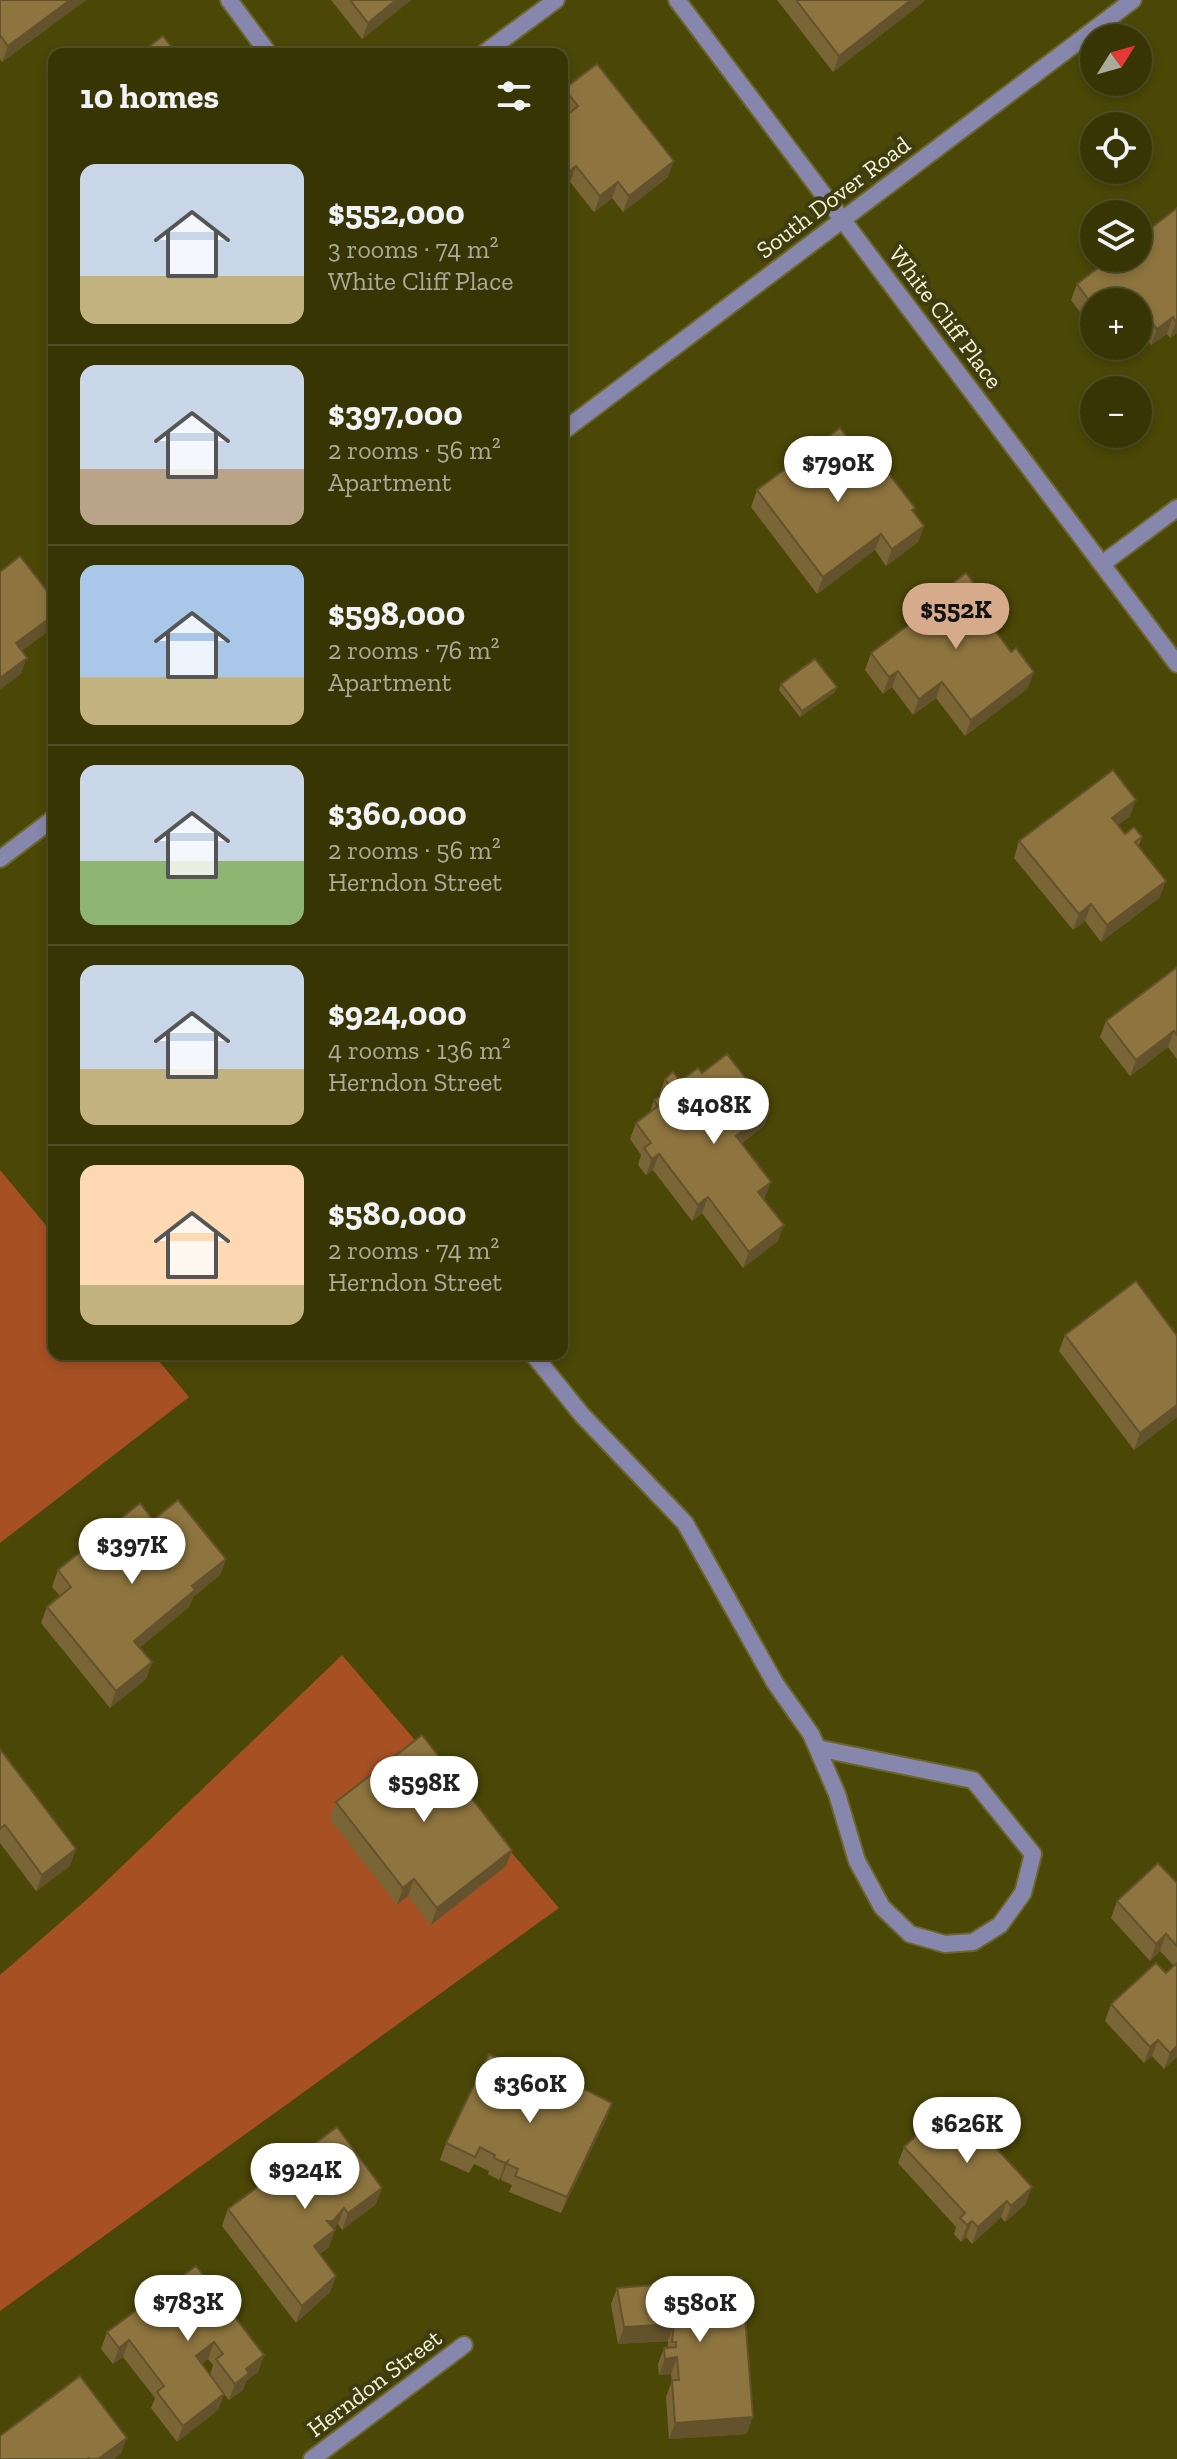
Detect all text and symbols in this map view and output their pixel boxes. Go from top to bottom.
north arrow [1080,24,1152,96]
map controls [1080,24,1152,448]
icon: filters [492,74,536,118]
text: 10 homes [80,76,219,117]
button: locate [1080,112,1152,184]
street label: South Dover Road [750,130,916,264]
text: $552,000 [328,192,465,233]
icon: home [144,196,240,292]
button: layers [1080,200,1152,272]
text: 3 rooms · 74 m² [328,233,499,265]
street label: White Cliff Place [883,240,1009,394]
text: White Cliff Place [328,265,513,297]
button: + [1080,288,1152,360]
button: − [1080,376,1152,448]
text: $397,000 [328,393,463,434]
icon: home [144,397,240,493]
text: 2 rooms · 56 m² [328,434,501,466]
pin: $790K [782,436,894,504]
text: $790K [802,446,874,478]
text: Apartment [328,466,451,498]
pin: $552K [900,583,1012,651]
text: $598,000 [328,593,465,634]
text: $552K [920,593,992,625]
icon: home [144,597,240,693]
text: 2 rooms · 76 m² [328,634,500,666]
text: Apartment [328,666,451,698]
text: $360,000 [328,793,467,834]
icon: home [144,797,240,893]
text: 2 rooms · 56 m² [328,834,501,866]
text: Herndon Street [328,866,502,898]
text: $924,000 [328,993,467,1034]
icon: home [144,997,240,1093]
text: 4 rooms · 136 m² [328,1034,511,1066]
text: Herndon Street [328,1066,502,1098]
pin: $408K [658,1078,770,1146]
text: $408K [677,1088,751,1120]
text: $580,000 [328,1193,467,1234]
icon: home [144,1197,240,1293]
text: 2 rooms · 74 m² [328,1234,499,1266]
text: Herndon Street [328,1266,502,1298]
pin: $397K [76,1518,188,1586]
text: $397K [97,1528,167,1560]
pin: $598K [368,1756,480,1824]
text: $598K [388,1766,460,1798]
pin: $360K [474,2057,586,2125]
text: $360K [493,2067,567,2099]
pin: $626K [911,2097,1023,2165]
text: $626K [931,2107,1003,2139]
pin: $924K [249,2143,361,2211]
text: $924K [269,2153,341,2185]
pin: $783K [132,2275,244,2343]
pin: $580K [644,2276,756,2344]
text: $783K [152,2285,224,2317]
text: $580K [664,2286,736,2318]
street label: Herndon Street [301,2323,447,2443]

